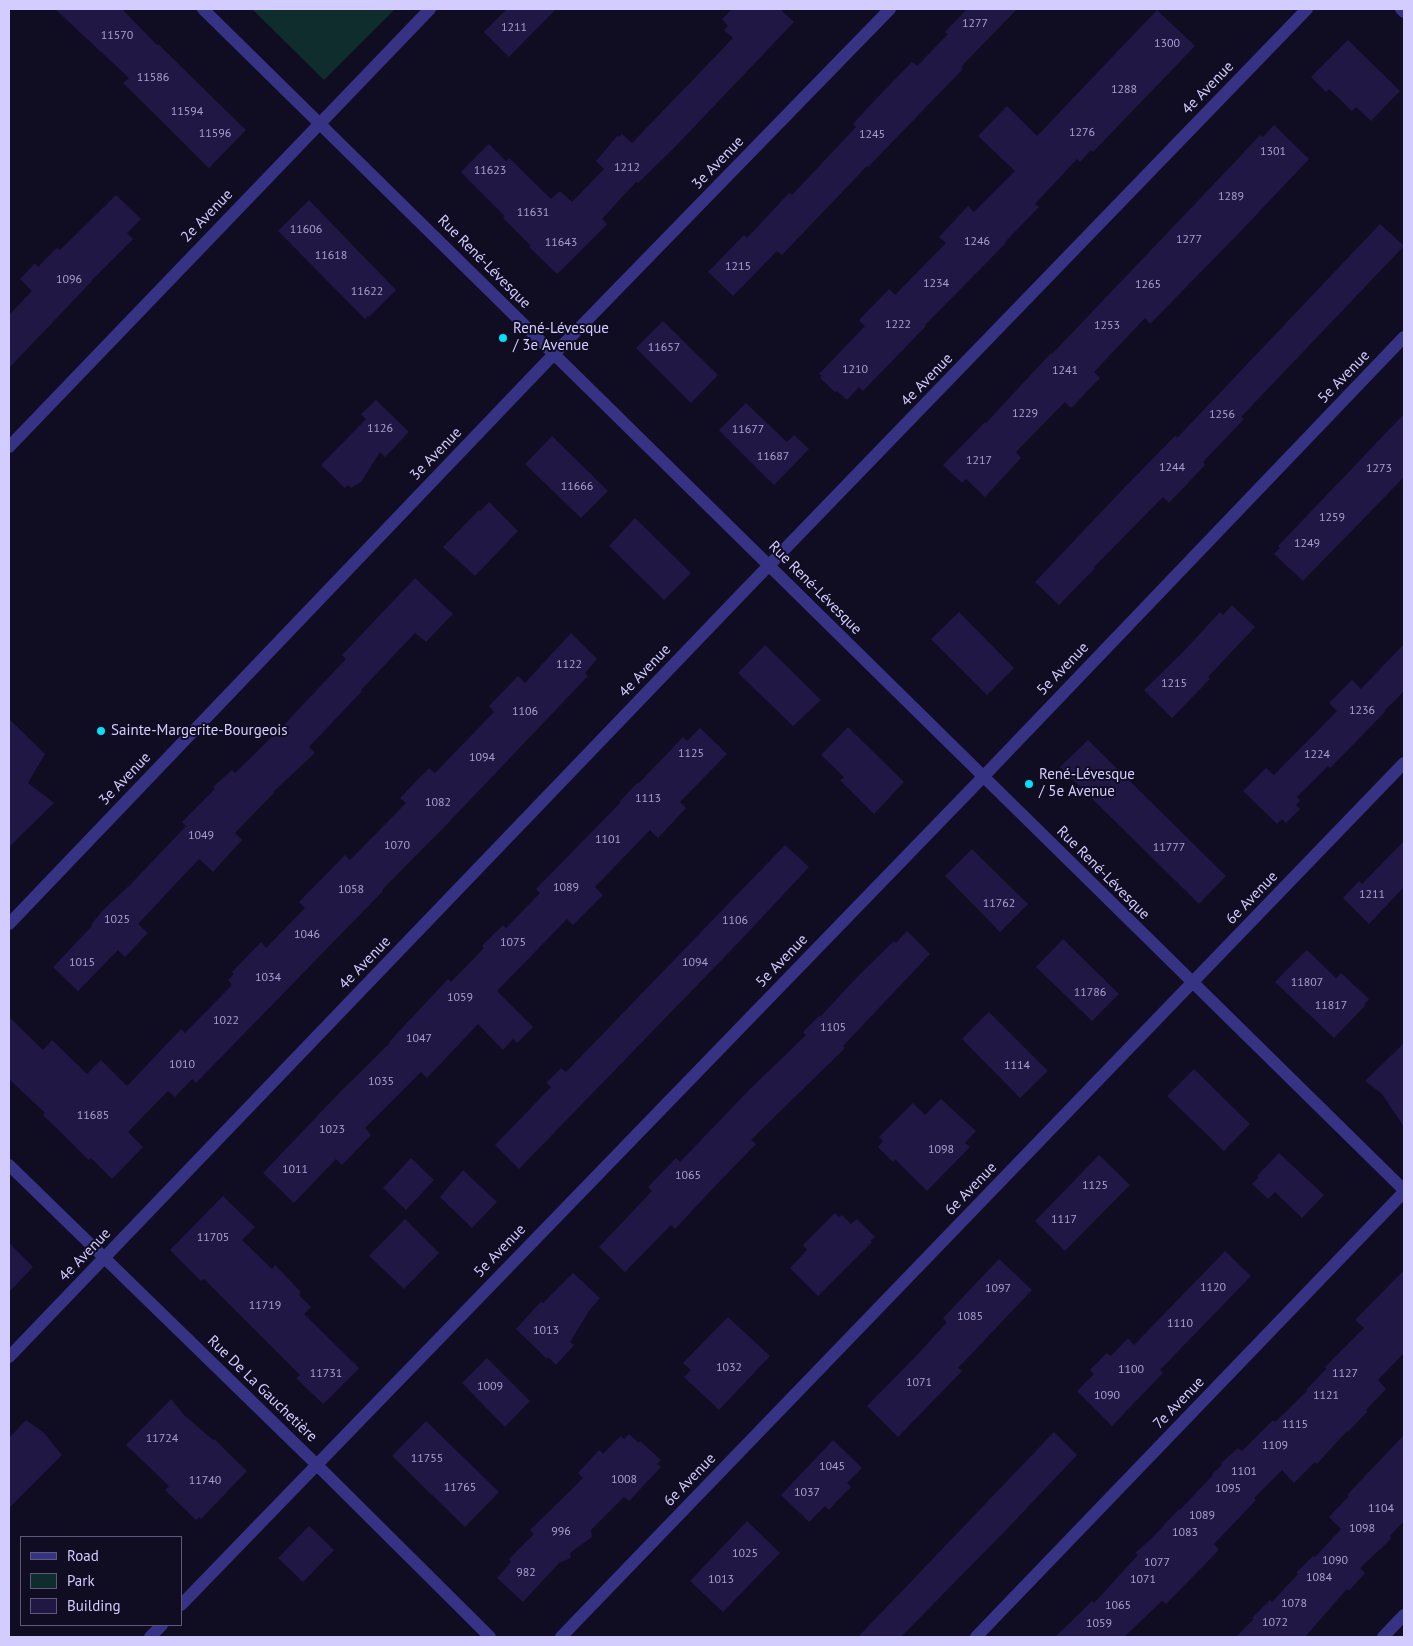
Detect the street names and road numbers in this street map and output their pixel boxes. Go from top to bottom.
street label: 4e Avenue [1178,58,1238,118]
street label: 3e Avenue [688,133,748,193]
street label: 2e Avenue [177,186,237,246]
street label: Rue René-Lévesque [434,212,534,312]
street label: 5e Avenue [1314,347,1374,407]
street label: 4e Avenue [897,350,957,410]
street label: 3e Avenue [406,424,466,484]
street label: Rue René-Lévesque [765,538,865,638]
street label: 5e Avenue [1033,639,1093,699]
street label: 4e Avenue [615,641,675,701]
street label: 3e Avenue [95,749,155,809]
street label: Rue René-Lévesque [1053,823,1153,923]
street label: 6e Avenue [1222,868,1282,928]
street label: 5e Avenue [752,931,812,991]
street label: 4e Avenue [335,933,395,993]
street label: 6e Avenue [941,1159,1001,1219]
street label: 5e Avenue [470,1221,530,1281]
street label: 4e Avenue [55,1225,115,1285]
street label: Rue De La Gauchetière [203,1332,321,1446]
street label: 7e Avenue [1150,1373,1208,1433]
street label: 6e Avenue [660,1450,720,1510]

